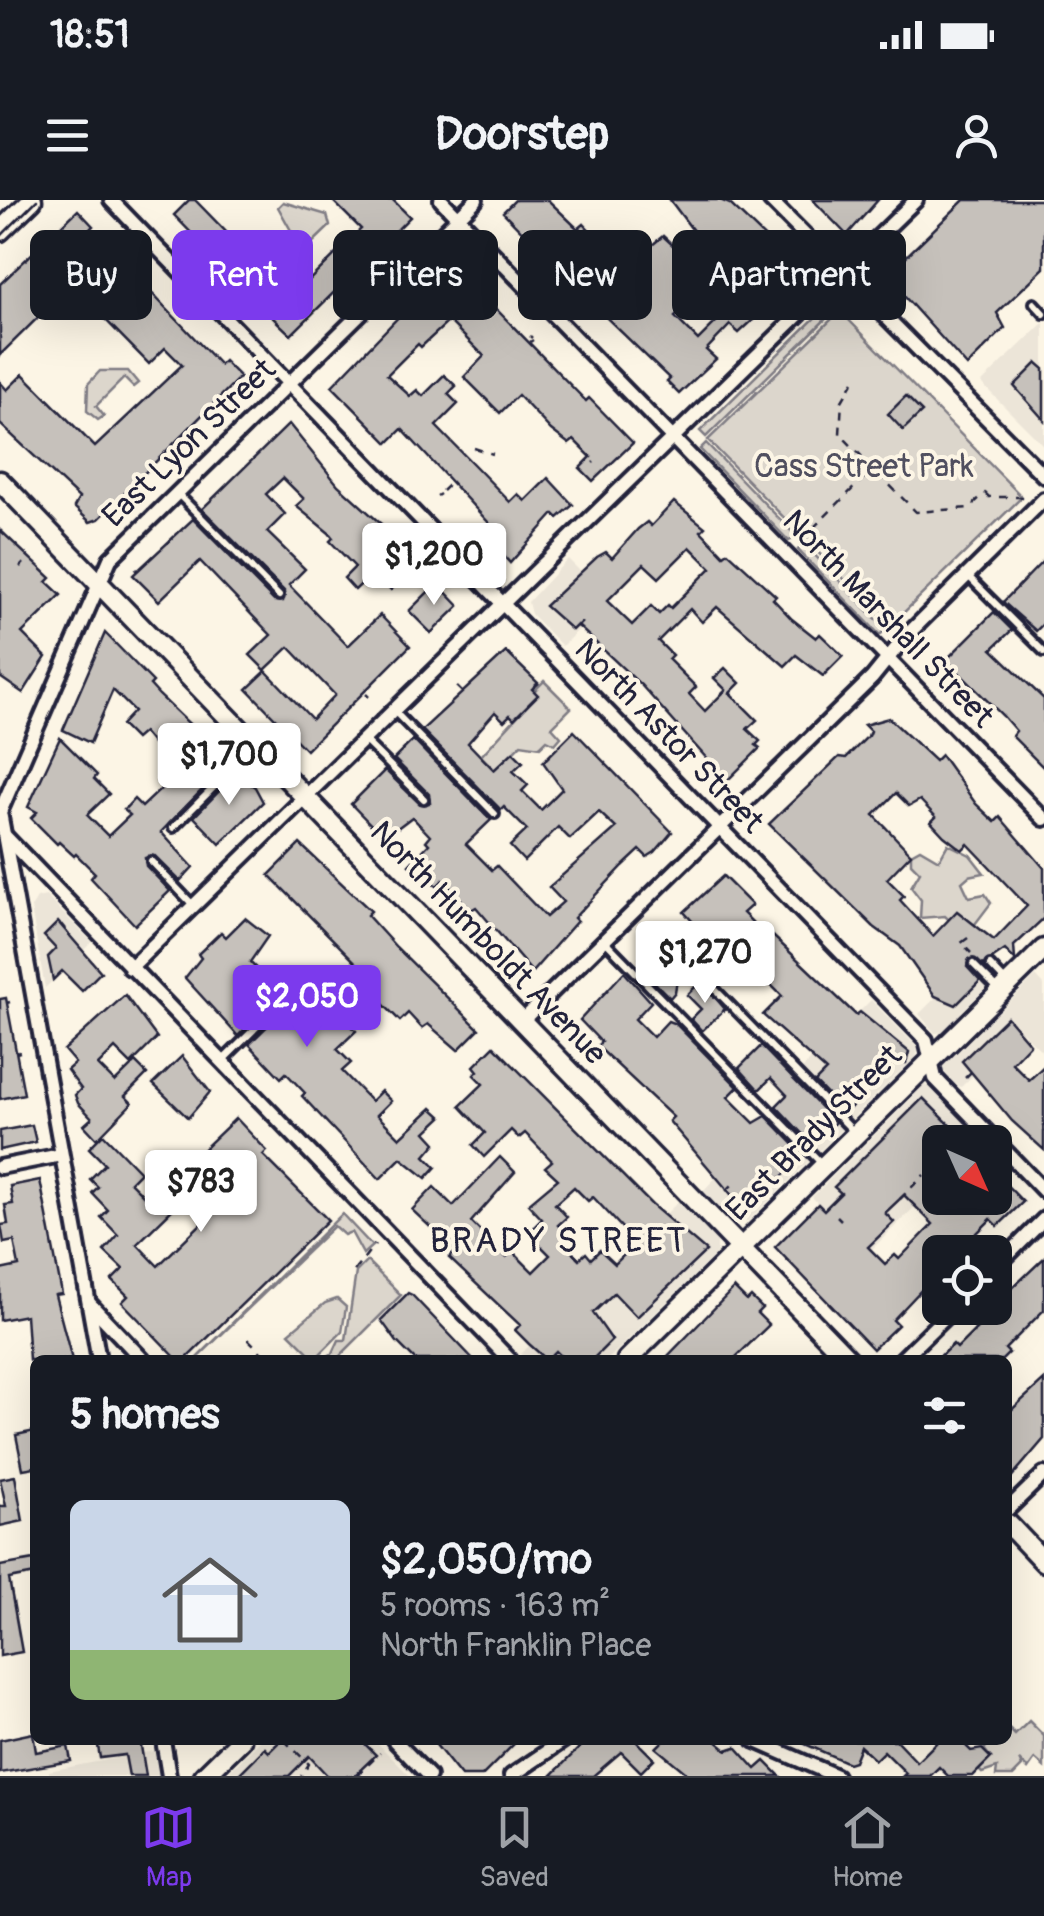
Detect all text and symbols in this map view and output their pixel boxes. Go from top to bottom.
text: 18:51 [50,11,130,59]
text: Doorstep [435,107,609,163]
icon: menu [40,108,95,163]
icon: person [949,108,1004,163]
chip: Buy [30,230,152,320]
chip: Rent [172,230,313,320]
chip: Filters [333,230,498,320]
chip: New [518,230,652,320]
chip: Apartment [672,230,906,320]
street label: East Lyon Street [94,350,284,536]
park label: Cass Street Park [754,447,974,487]
street label: North Marshall Street [774,502,1002,736]
pin: $1,200 [353,523,515,608]
text: $1,200 [384,535,484,575]
street label: North Astor Street [566,630,772,842]
pin: $1,700 [148,723,310,808]
text: $1,700 [180,735,278,775]
street label: North Humboldt Avenue [361,813,615,1073]
pin: $1,270 [624,921,786,1006]
text: $1,270 [658,933,752,973]
pin: $2,050 [226,965,388,1050]
text: $2,050 [255,977,359,1017]
street label: East Brady Street [717,1036,911,1230]
north arrow [922,1125,1012,1215]
map controls [922,1125,1012,1325]
pin: $783 [142,1150,260,1235]
text: $783 [167,1162,235,1202]
district label: BRADY STREET [430,1219,688,1263]
button: locate [922,1235,1012,1325]
icon: filters [917,1388,972,1443]
text: 5 homes [70,1389,220,1441]
text: $2,050/mo [380,1534,592,1586]
icon: home [150,1540,270,1660]
text: 5 rooms · 163 m² [380,1586,610,1626]
text: North Franklin Place [380,1626,651,1666]
tab: Map [141,1800,196,1895]
tab: Saved [479,1800,549,1895]
tab: Home [832,1800,902,1895]

